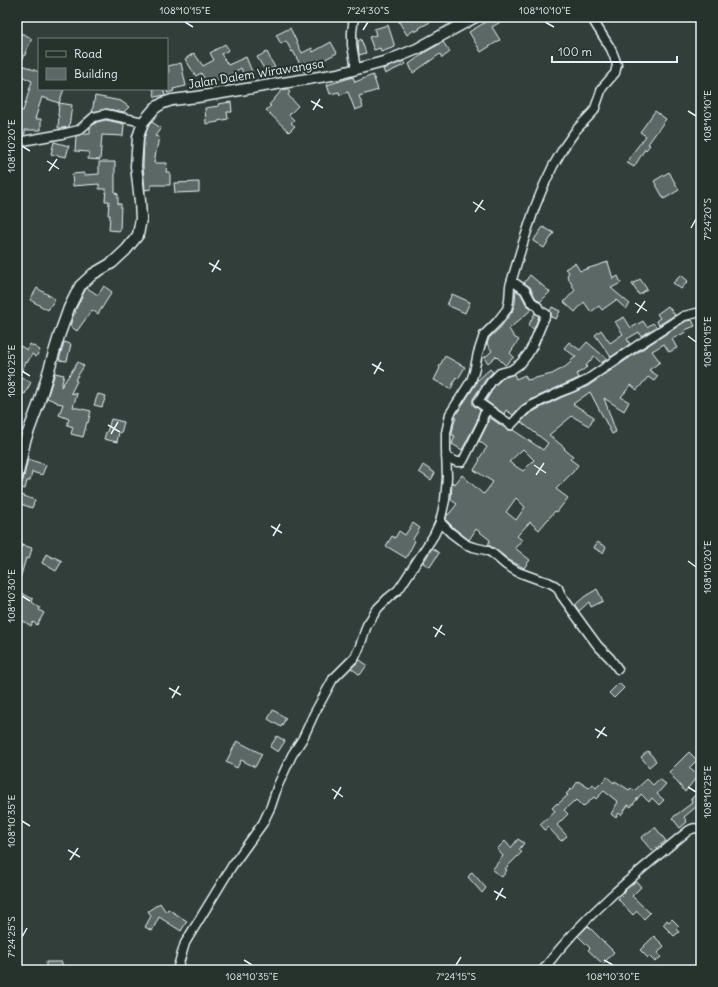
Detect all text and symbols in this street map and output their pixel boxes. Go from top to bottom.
text: 108°10'15"E [159,4,211,17]
text: 7°24'30"S [347,4,390,17]
text: 108°10'10"E [519,4,571,17]
legend [38,38,168,90]
scale bar [552,38,677,64]
text: 100 m [558,44,592,59]
text: Road [74,46,102,61]
street label: Jalan Dalem Wirawangsa [187,55,325,92]
text: Building [74,66,118,81]
text: 108°10'10"E [701,90,714,142]
text: 108°10'20"E [5,119,18,173]
text: 7°24'20"S [701,197,714,240]
text: 108°10'15"E [701,316,714,368]
text: 108°10'25"E [5,345,18,397]
text: 108°10'20"E [701,540,714,594]
text: 108°10'30"E [5,569,18,623]
text: 108°10'25"E [701,766,714,818]
text: 108°10'35"E [5,794,18,847]
text: 7°24'25"S [5,916,18,958]
text: 108°10'35"E [226,970,279,983]
text: 7°24'15"S [436,970,476,983]
text: 108°10'30"E [586,970,640,983]

